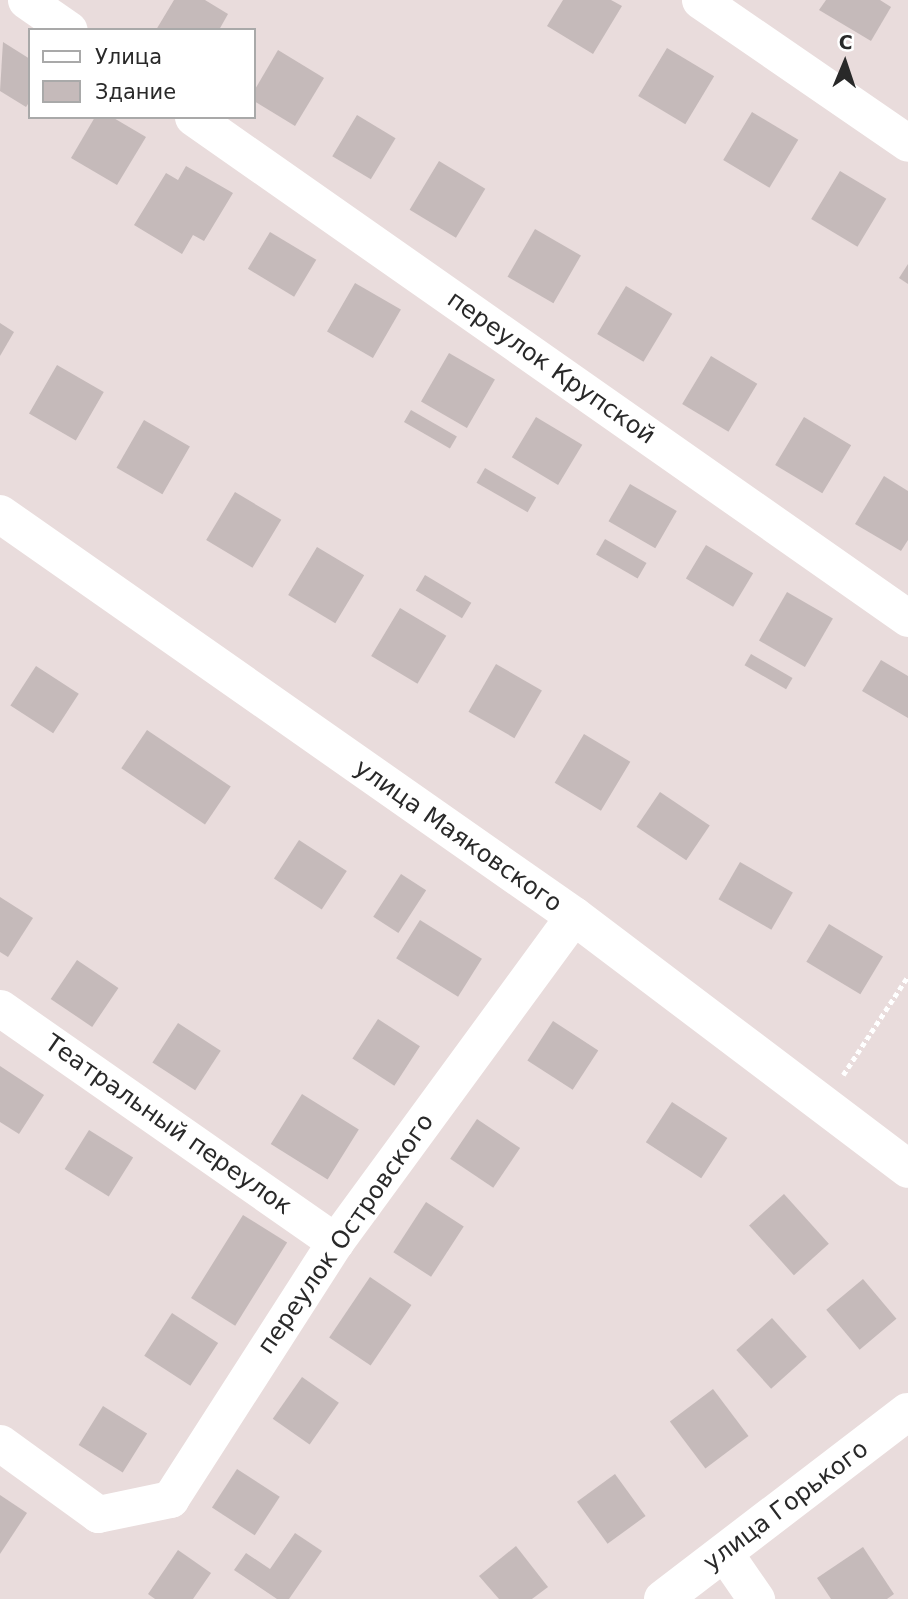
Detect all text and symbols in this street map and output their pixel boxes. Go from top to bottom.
legend [28,28,256,119]
north arrow [810,28,880,98]
text: С [838,31,853,53]
text: Улица [95,45,162,69]
text: Здание [95,80,176,104]
street label: переулок Крупской [442,285,660,451]
street label: улица Маяковского [349,753,567,919]
street label: Театральный переулок [39,1029,297,1221]
street label: переулок Островского [252,1108,440,1360]
street label: улица Горького [698,1435,874,1577]

